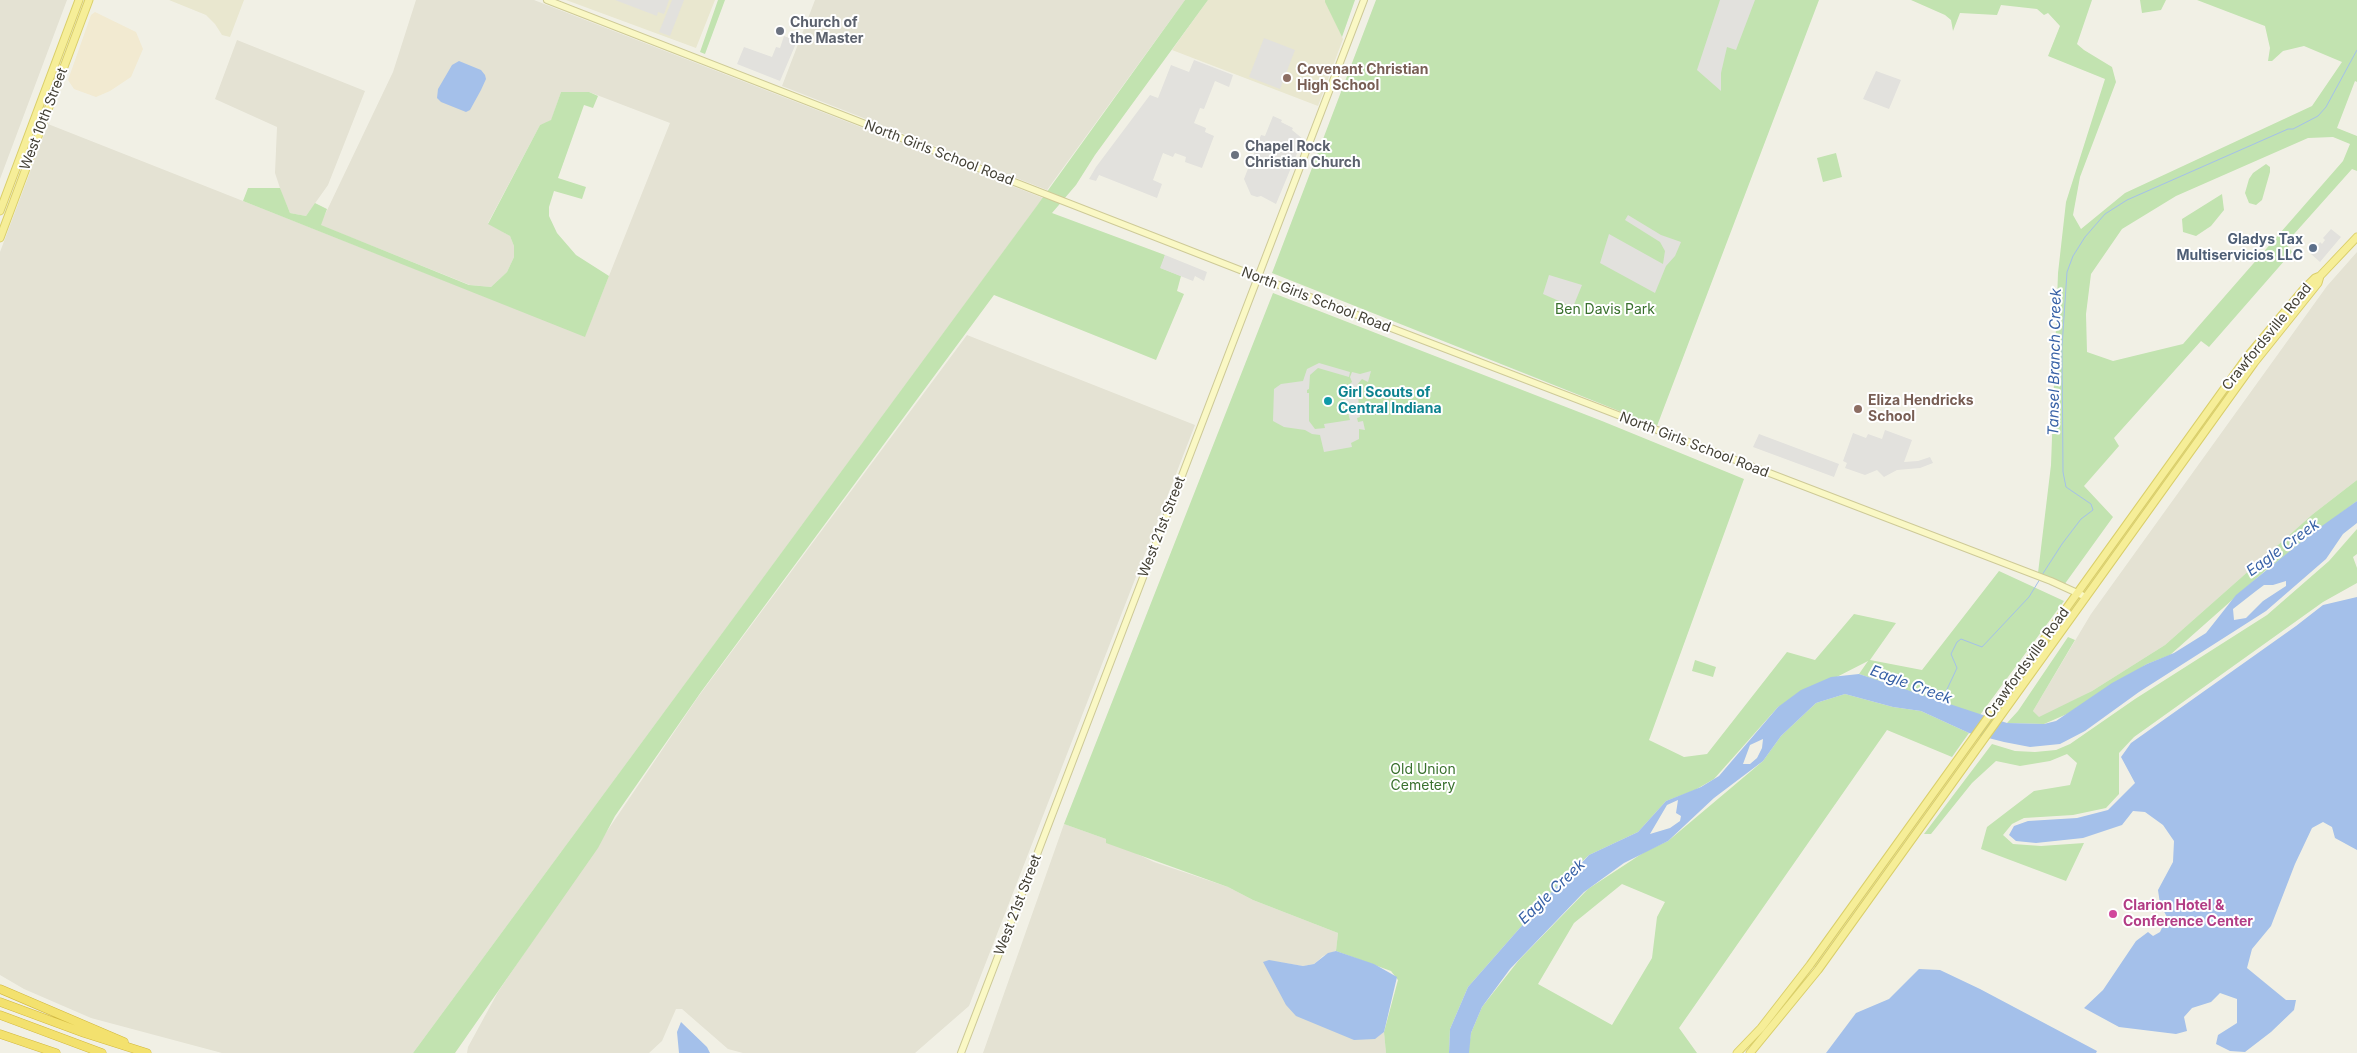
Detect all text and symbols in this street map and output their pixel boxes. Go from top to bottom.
place label: Church of the Master [790,15,864,48]
marker: Church of the Master [774,25,786,37]
place label: Covenant Christian High School [1297,62,1428,94]
street label: West 10th Street [17,65,71,173]
marker: Covenant Christian High School [1281,72,1293,84]
street label: North Girls School Road [862,117,1016,189]
place label: Chapel Rock Christian Church [1245,139,1361,172]
marker: Chapel Rock Christian Church [1229,149,1241,161]
place label: Gladys Tax Multiservicios LLC [2176,232,2303,264]
marker: Gladys Tax Multiservicios LLC [2307,242,2319,254]
street label: North Girls School Road [1239,264,1393,336]
street label: Crawfordsville Road [2219,280,2315,394]
water label: Tansel Branch Creek [2045,288,2065,436]
park label: Ben Davis Park [1555,302,1655,318]
place label: Girl Scouts of Central Indiana [1338,385,1442,418]
place label: Eliza Hendricks School [1868,393,1974,426]
marker: Girl Scouts of Central Indiana [1322,395,1334,407]
marker: Eliza Hendricks School [1852,403,1864,415]
street label: North Girls School Road [1617,409,1771,481]
street label: West 21st Street [1135,474,1189,580]
water label: Eagle Creek [2243,516,2323,580]
street label: Crawfordsville Road [1981,604,2073,722]
water label: Eagle Creek [1868,662,1954,708]
park label: Old Union Cemetery [1390,762,1456,794]
street label: West 21st Street [991,852,1045,958]
water label: Eagle Creek [1515,856,1589,928]
place label: Clarion Hotel & Conference Center [2123,898,2253,930]
marker: Clarion Hotel & Conference Center [2107,908,2119,920]

